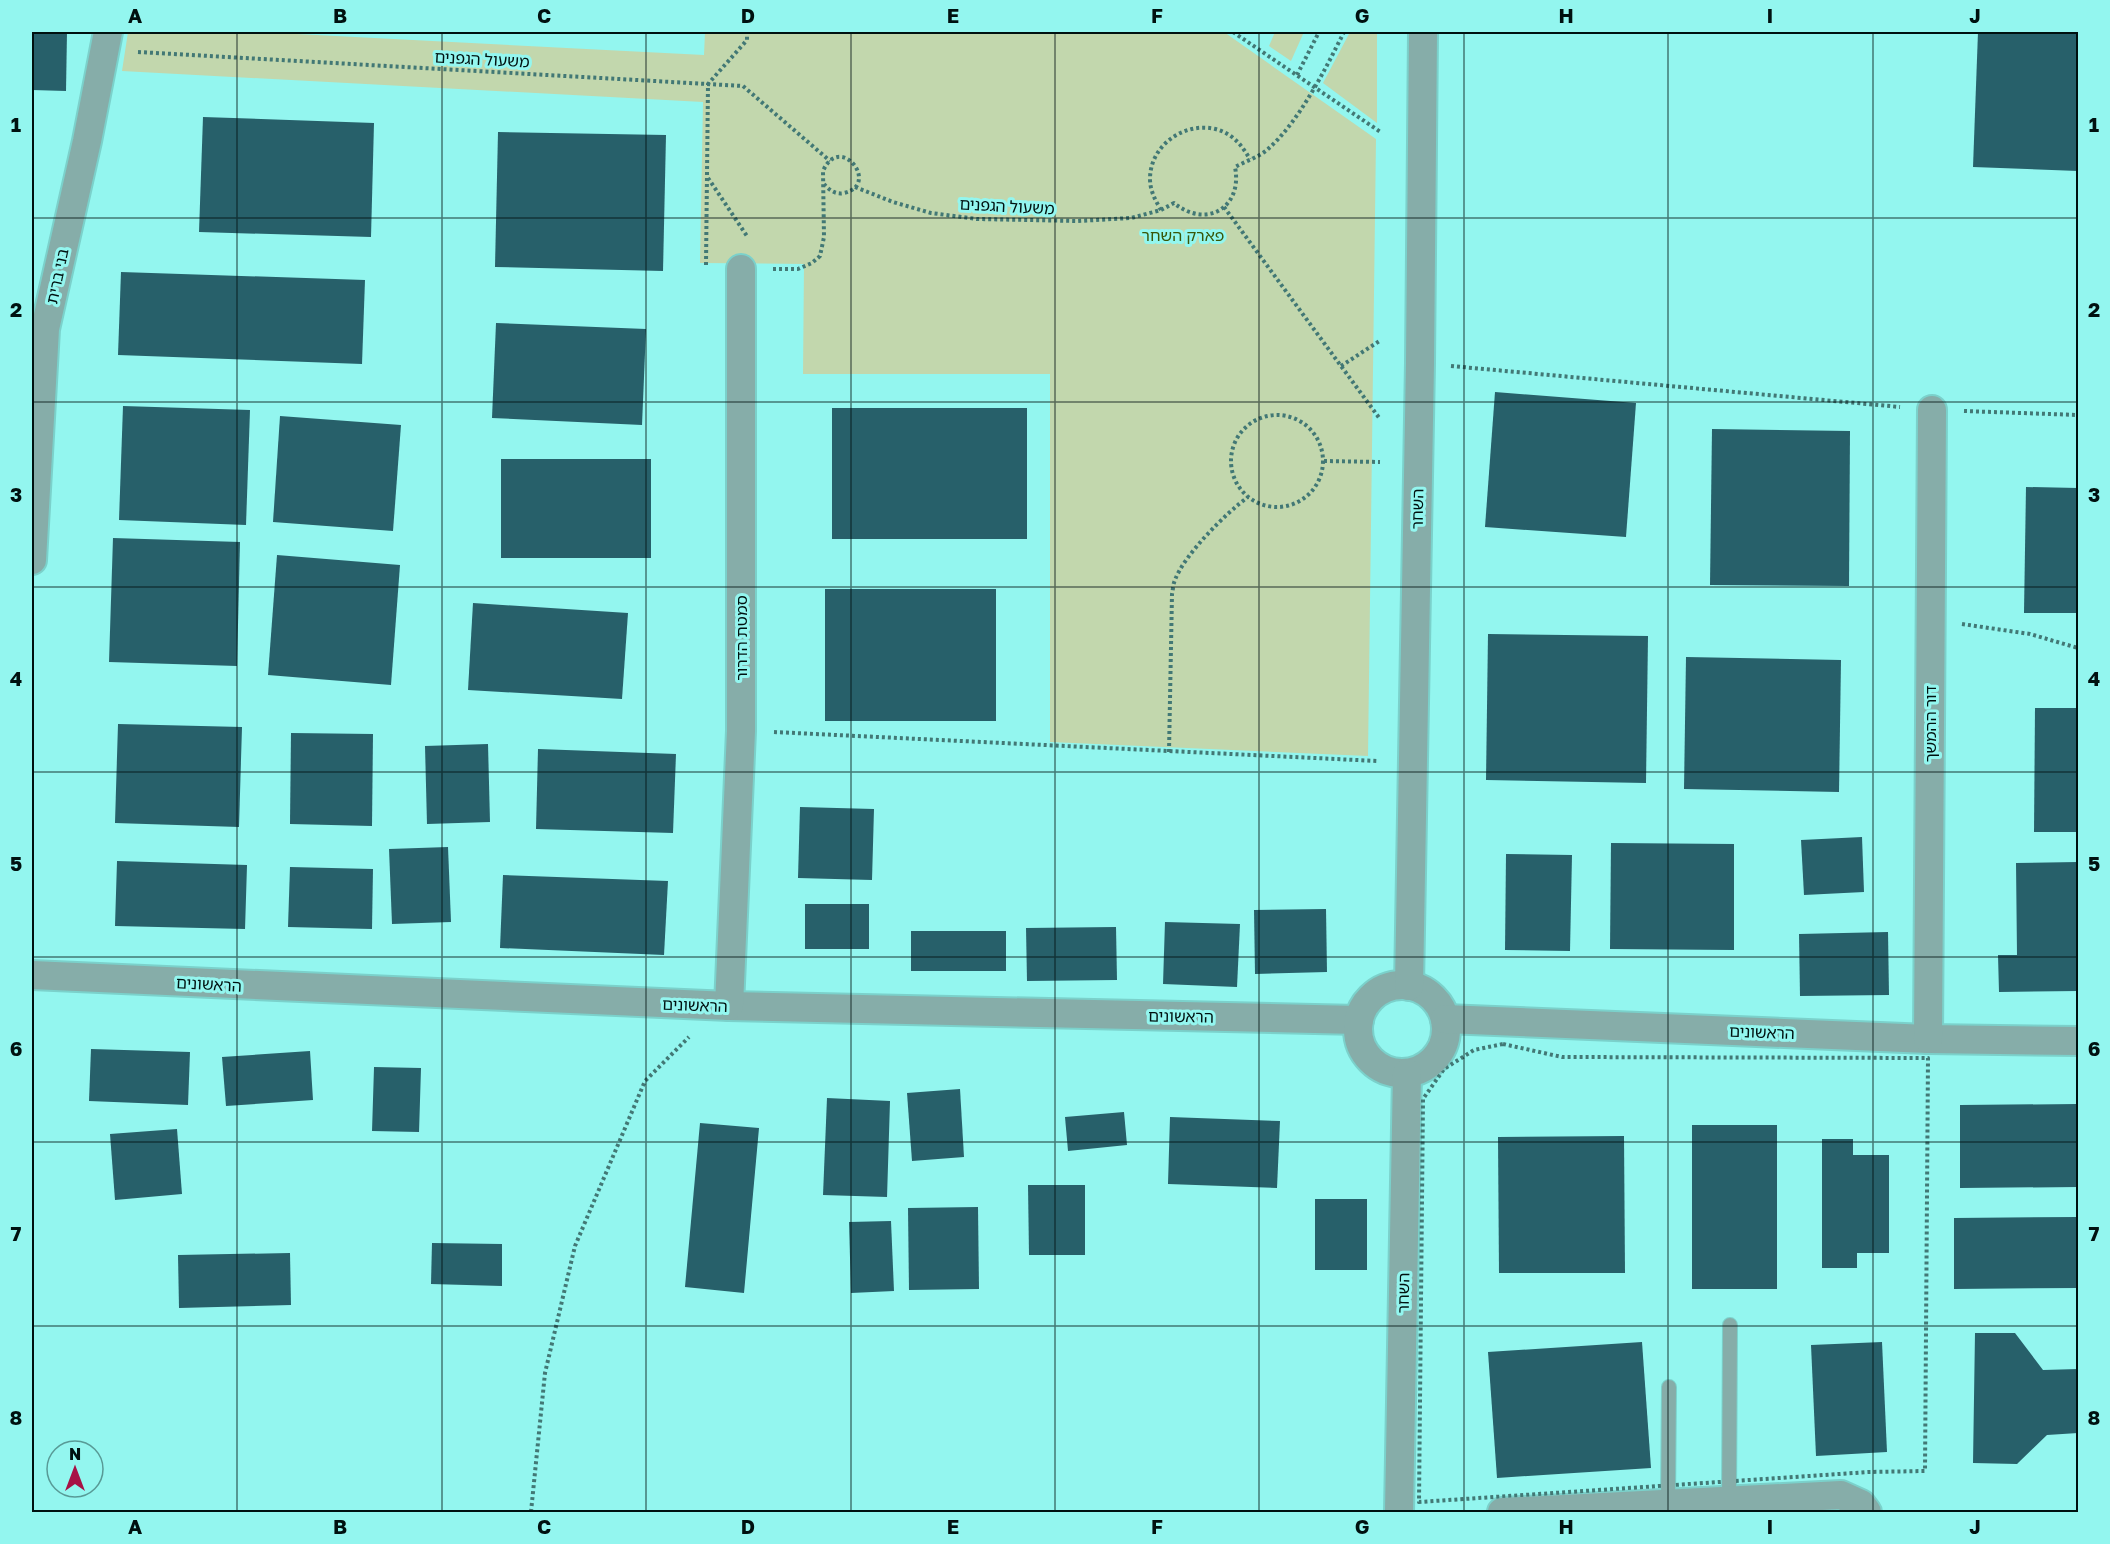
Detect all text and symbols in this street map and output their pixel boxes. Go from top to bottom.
text: A [128,3,142,27]
text: B [333,3,347,27]
text: C [537,3,551,27]
text: D [741,3,755,27]
text: E [947,3,959,27]
text: F [1151,3,1163,27]
text: G [1355,3,1369,27]
text: H [1558,3,1574,27]
text: I [1767,3,1773,27]
text: J [1969,3,1981,27]
street label: משעול הגפנים [434,47,530,71]
text: 1 [11,112,21,136]
text: 1 [2089,112,2099,136]
street label: משעול הגפנים [959,194,1055,218]
park label: פארק השחר [1142,225,1224,245]
street label: בני ברית [41,246,73,306]
text: 2 [10,297,22,321]
text: 2 [2088,297,2100,321]
text: 3 [10,482,22,506]
text: 3 [2088,482,2100,506]
street label: השחר [1407,488,1427,530]
street label: סמטת הדרור [731,595,751,681]
text: 4 [10,666,22,690]
text: 4 [2088,666,2100,690]
street label: דור ההמשך [1920,685,1940,762]
text: 5 [10,851,22,875]
text: 5 [2088,851,2100,875]
street label: הראשונים [176,972,242,996]
street label: הראשונים [662,994,728,1016]
street label: הראשונים [1148,1005,1214,1027]
street label: הראשונים [1729,1021,1795,1043]
text: 6 [10,1036,22,1060]
text: 6 [2088,1036,2100,1060]
text: 7 [11,1221,22,1245]
text: 7 [2089,1221,2100,1245]
street label: השחר [1393,1272,1413,1314]
text: 8 [10,1405,22,1429]
text: 8 [2088,1405,2100,1429]
north arrow [45,1439,105,1499]
text: N [69,1444,81,1464]
text: A [128,1514,142,1538]
text: B [333,1514,347,1538]
text: C [537,1514,551,1538]
text: D [741,1514,755,1538]
text: E [947,1514,959,1538]
text: F [1151,1514,1163,1538]
text: G [1355,1514,1369,1538]
text: H [1558,1514,1574,1538]
text: I [1767,1514,1773,1538]
text: J [1969,1514,1981,1538]

